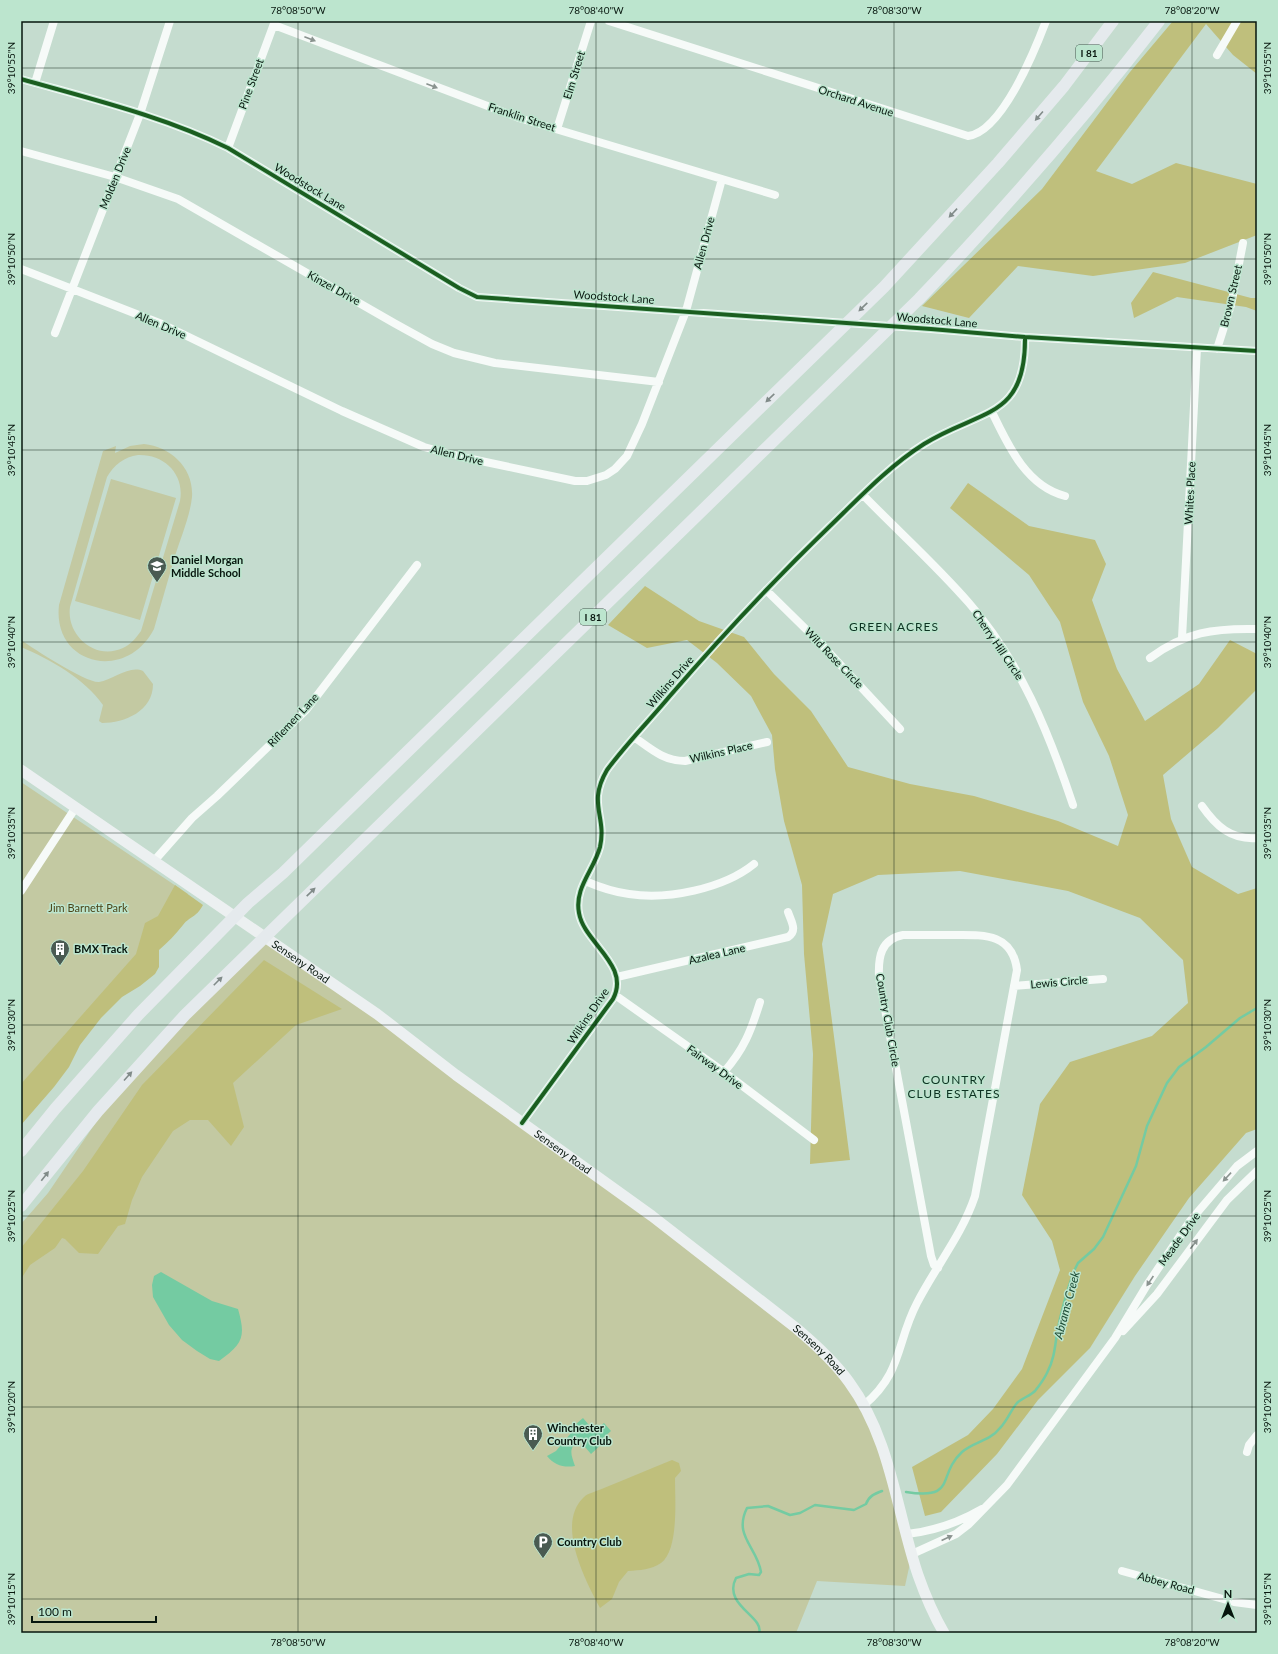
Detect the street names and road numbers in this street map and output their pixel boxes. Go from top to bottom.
road number: I 81 [1076,45,1102,61]
street label: Elm Street [560,49,587,101]
street label: Pine Street [235,57,266,111]
street label: Orchard Avenue [817,82,896,119]
street label: Franklin Street [487,100,558,134]
street label: Molden Drive [96,145,133,211]
street label: Woodstock Lane [272,160,348,213]
street label: Allen Drive [690,215,717,270]
street label: Brown Street [1217,263,1244,328]
street label: Kinzel Drive [306,268,363,307]
street label: Woodstock Lane [573,287,655,306]
street label: Allen Drive [134,308,189,341]
street label: Woodstock Lane [896,309,978,330]
street label: Allen Drive [430,442,485,467]
street label: Whites Place [1181,461,1198,525]
street label: Cherry Hill Circle [970,607,1027,682]
road number: I 81 [580,609,606,625]
street label: Wild Rose Circle [802,625,867,691]
street label: Wilkins Drive [643,653,696,710]
street label: Riflemen Lane [264,690,321,749]
street label: Wilkins Place [688,738,754,765]
street label: Senseny Road [270,937,332,986]
street label: Azalea Lane [687,941,747,966]
street label: Country Club Circle [874,972,903,1068]
street label: Lewis Circle [1030,973,1088,990]
street label: Wilkins Drive [564,985,611,1046]
street label: Fairway Drive [685,1042,746,1091]
street label: Senseny Road [532,1127,594,1176]
street label: Meade Drive [1155,1210,1202,1268]
street label: Senseny Road [791,1321,848,1377]
street label: Abbey Road [1136,1569,1196,1596]

